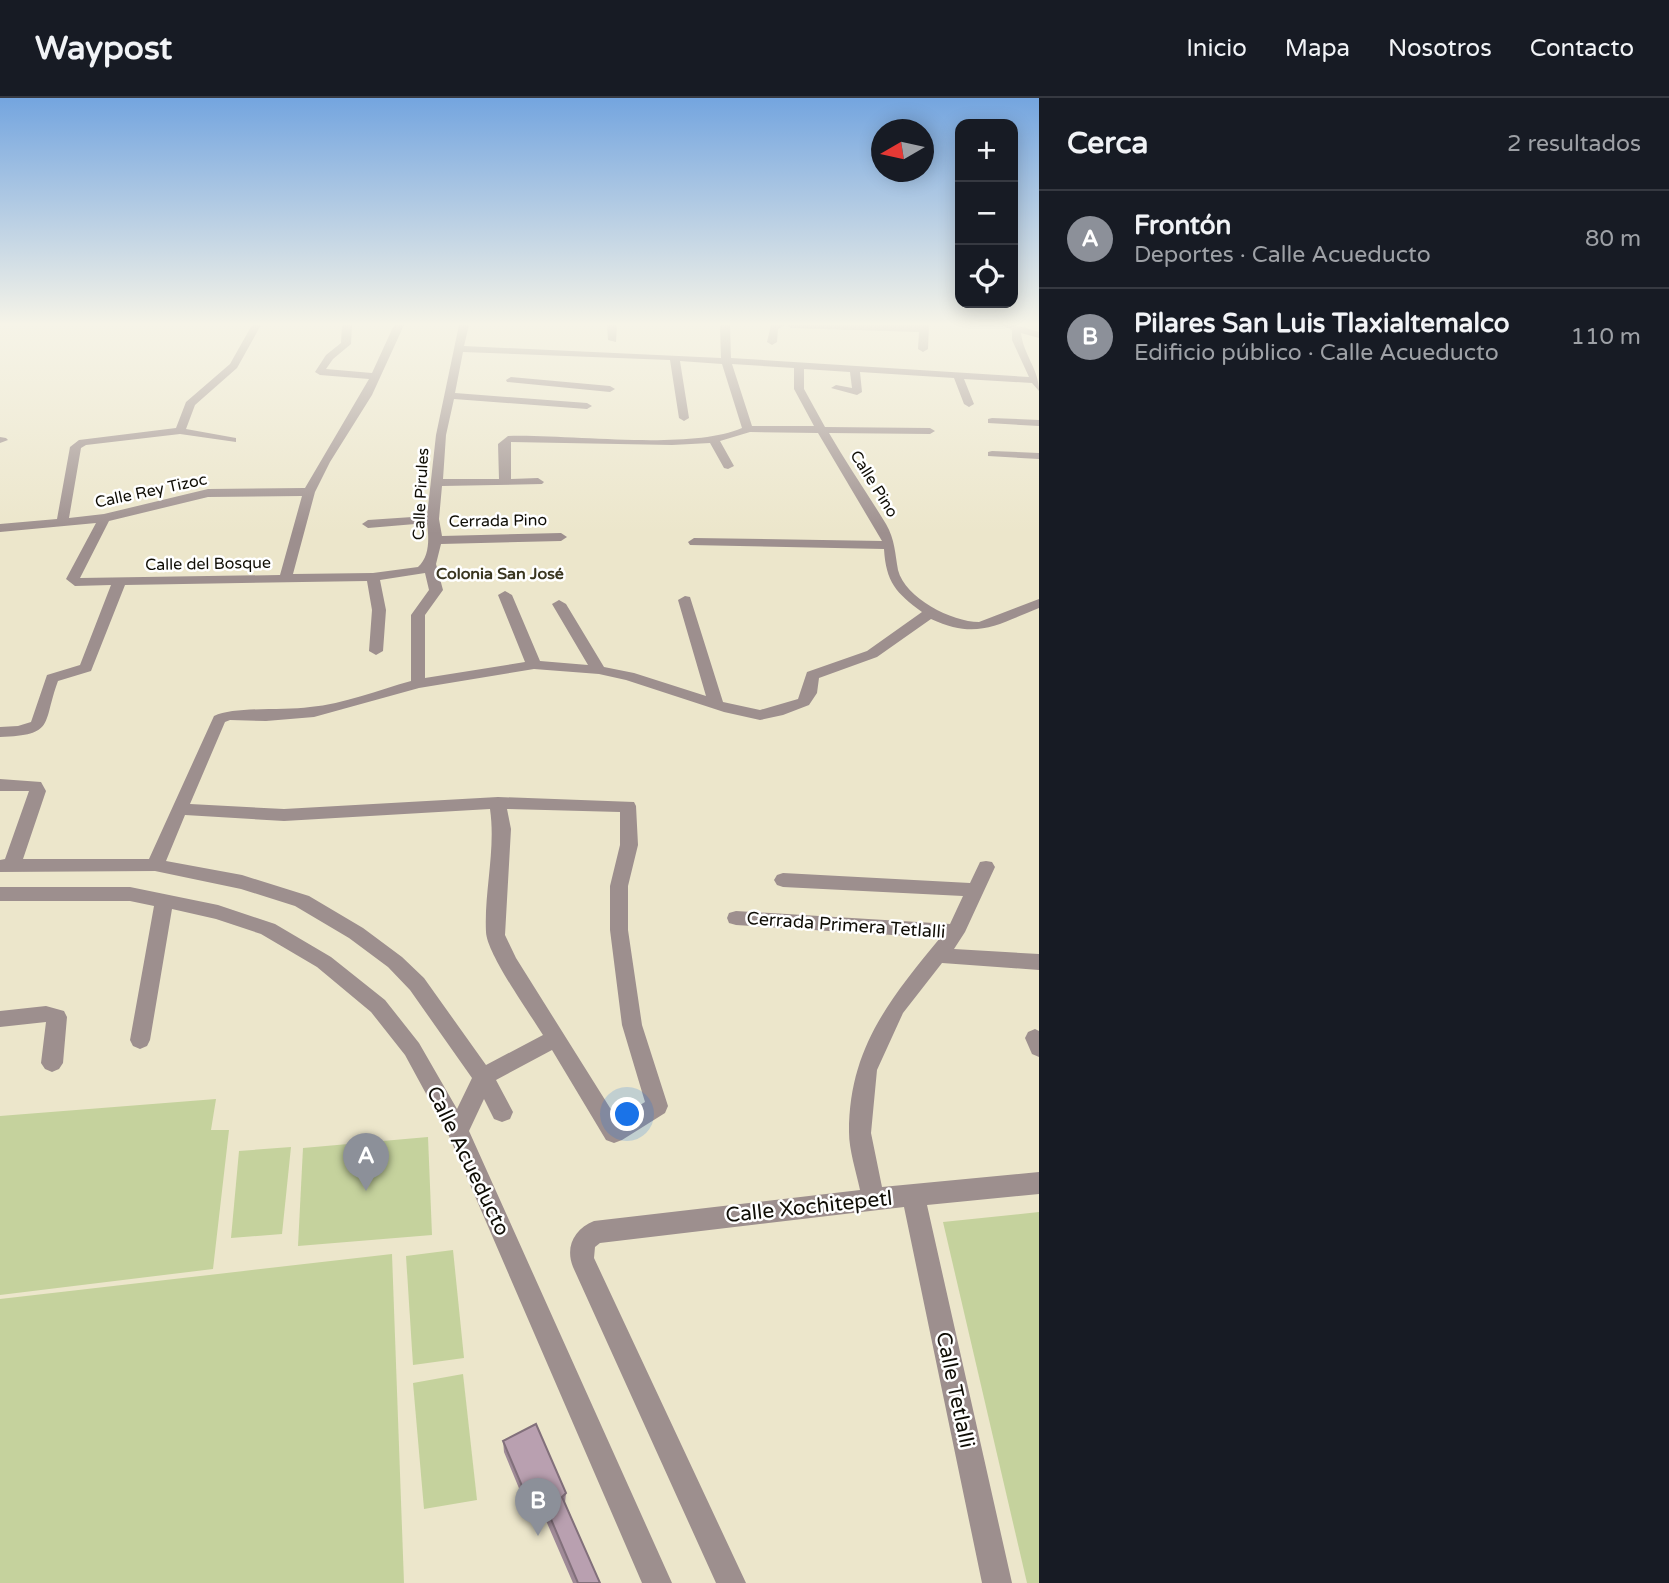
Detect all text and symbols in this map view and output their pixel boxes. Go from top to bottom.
text: Waypost [35,29,172,68]
text: Inicio [1186,34,1247,63]
text: Mapa [1285,34,1350,63]
text: Nosotros [1388,34,1492,63]
text: Contacto [1530,34,1634,63]
north arrow [871,119,934,182]
map controls [955,119,1018,308]
button: + [955,119,1018,182]
text: Cerca [1067,125,1148,162]
text: 2 resultados [1507,130,1641,158]
button: − [955,182,1018,245]
text: Frontón [1134,210,1231,241]
text: A [1081,225,1099,253]
text: 80 m [1585,225,1641,253]
text: Deportes · Calle Acueducto [1134,241,1431,269]
button: locate [955,245,1018,308]
text: Pilares San Luis Tlaxialtemalco [1134,308,1509,339]
text: B [1082,323,1098,351]
text: 110 m [1571,323,1641,351]
text: Edificio público · Calle Acueducto [1134,339,1499,367]
street label: Calle Pirules [409,447,433,541]
street label: Calle Pino [846,447,902,521]
street label: Calle Rey Tizoc [93,469,209,513]
street label: Cerrada Pino [449,510,547,532]
street label: Calle del Bosque [145,553,271,575]
district label: Colonia San José [436,564,564,584]
street label: Cerrada Primera Tetlalli [746,907,946,943]
street label: Calle Acueducto [421,1082,515,1240]
your location [610,1097,644,1131]
pin: A [343,1133,389,1191]
street label: Calle Xochitepetl [724,1186,894,1228]
street label: Calle Tetlalli [930,1330,980,1450]
pin: B [515,1478,561,1536]

